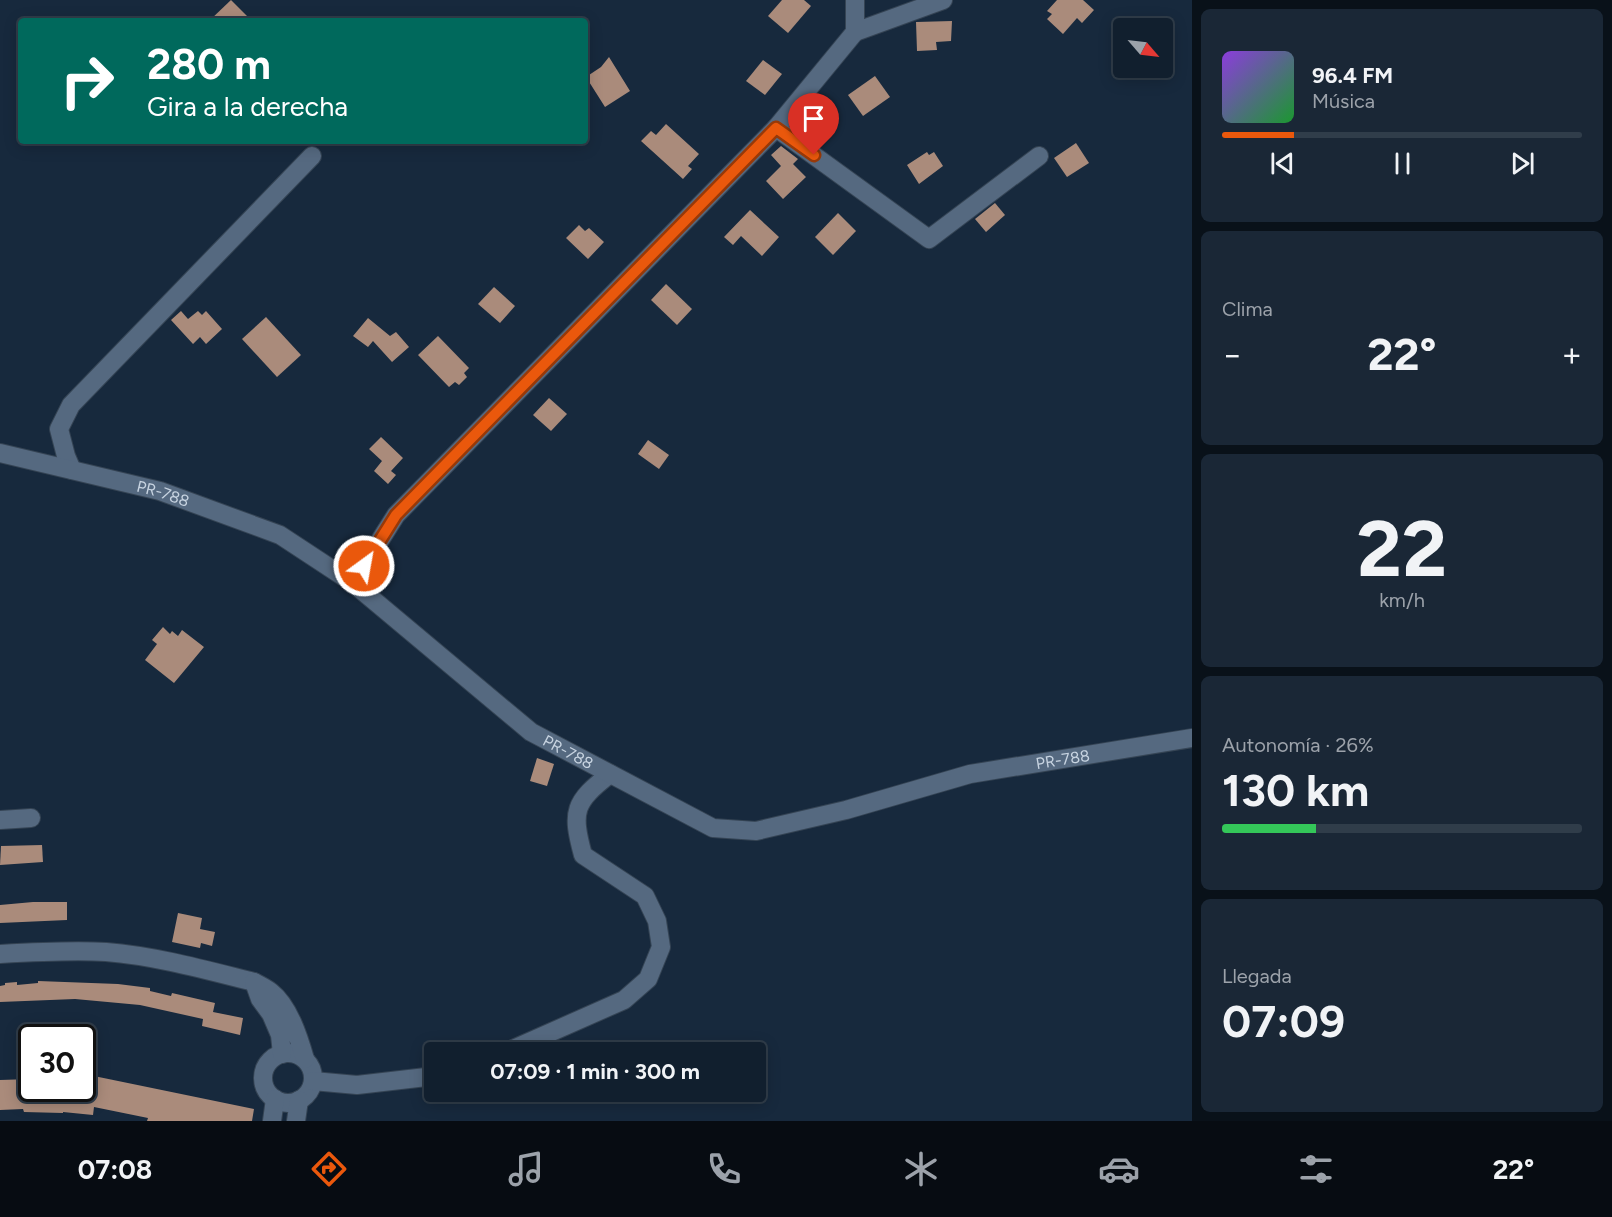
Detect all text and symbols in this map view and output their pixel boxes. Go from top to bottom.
north arrow [1113,18,1173,78]
map controls [1113,18,1173,78]
text: 280 m [147,39,271,90]
icon: right [48,42,126,120]
text: 96.4 FM [1312,62,1393,89]
text: Música [1312,89,1375,113]
text: Gira a la derecha [147,90,348,123]
pin [788,93,839,155]
icon: arrive [797,102,830,135]
icon: previous [1266,147,1299,180]
icon: pause [1386,147,1419,180]
icon: next [1506,147,1539,180]
text: Clima [1222,297,1273,321]
text: 22° [1367,327,1437,381]
text: − [1222,335,1243,374]
text: + [1561,335,1582,374]
street label: PR-788 [135,477,192,511]
text: 22 [1357,502,1447,596]
position arrow [332,534,396,598]
text: km/h [1379,588,1425,612]
street label: PR-788 [540,731,597,773]
text: Autonomía · 26% [1222,733,1374,757]
street label: PR-788 [1034,746,1091,773]
text: 130 km [1222,763,1369,817]
text: Llegada [1222,964,1292,988]
text: 07:09 [1222,994,1345,1048]
speed limit sign: 30 [18,1024,96,1102]
text: 07:09 · 1 min · 300 m [490,1058,700,1085]
icon: directions [308,1148,350,1190]
icon: music [505,1148,547,1190]
icon: phone [703,1148,745,1190]
icon: climate [900,1148,942,1190]
icon: car [1098,1148,1140,1190]
icon: filters [1295,1148,1337,1190]
text: 07:08 [78,1153,152,1186]
text: 22° [1493,1153,1534,1186]

